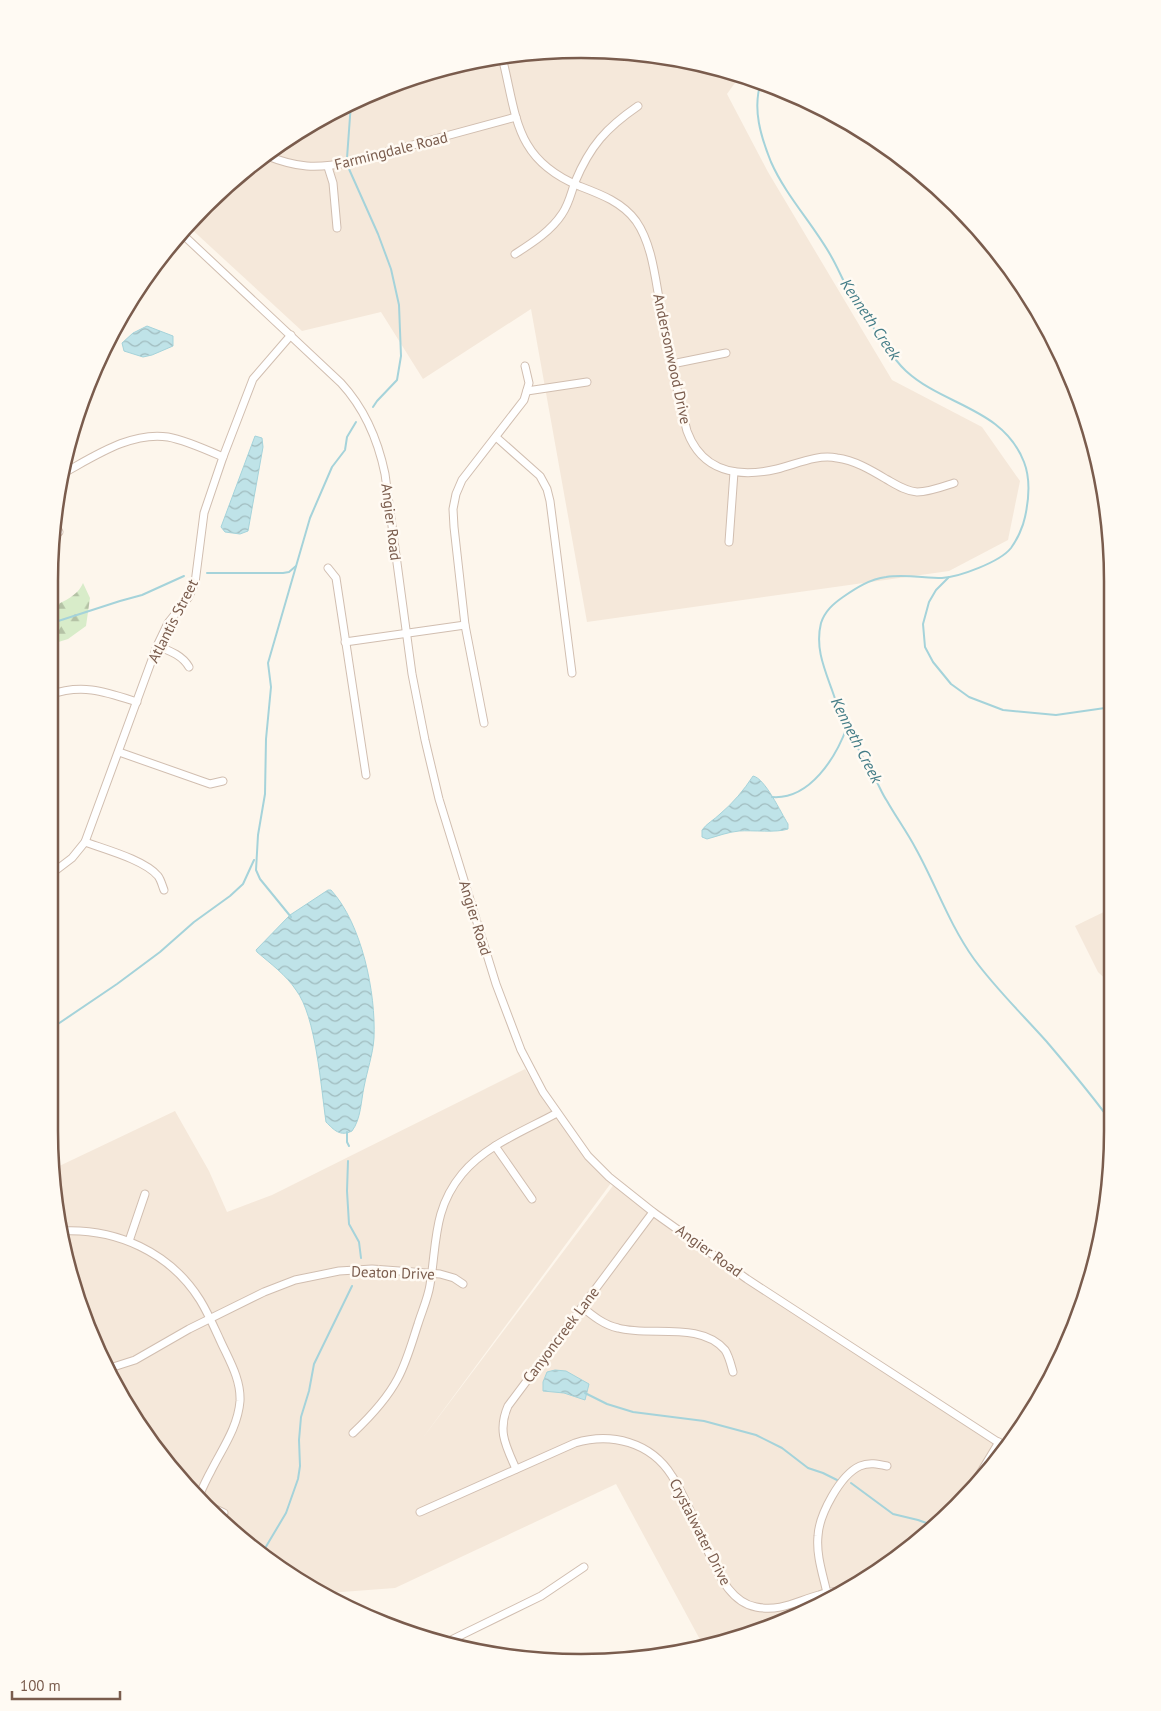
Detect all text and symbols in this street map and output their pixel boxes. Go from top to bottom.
street label: Farmingdale Road [332,127,449,174]
water label: Kenneth Creek [837,275,906,364]
street label: Andersonwood Drive [649,292,696,426]
street label: Angier Road [377,482,406,562]
street label: Atlantis Street [143,576,202,666]
water label: Kenneth Creek [827,694,888,787]
street label: Angier Road [455,878,496,958]
street label: Angier Road [672,1220,746,1281]
street label: Deaton Drive [351,1262,435,1283]
street label: Canyoncreek Lane [518,1283,603,1387]
street label: Crystalwater Drive [665,1475,736,1588]
scale bar [12,1668,120,1700]
text: 100 m [20,1676,61,1695]

